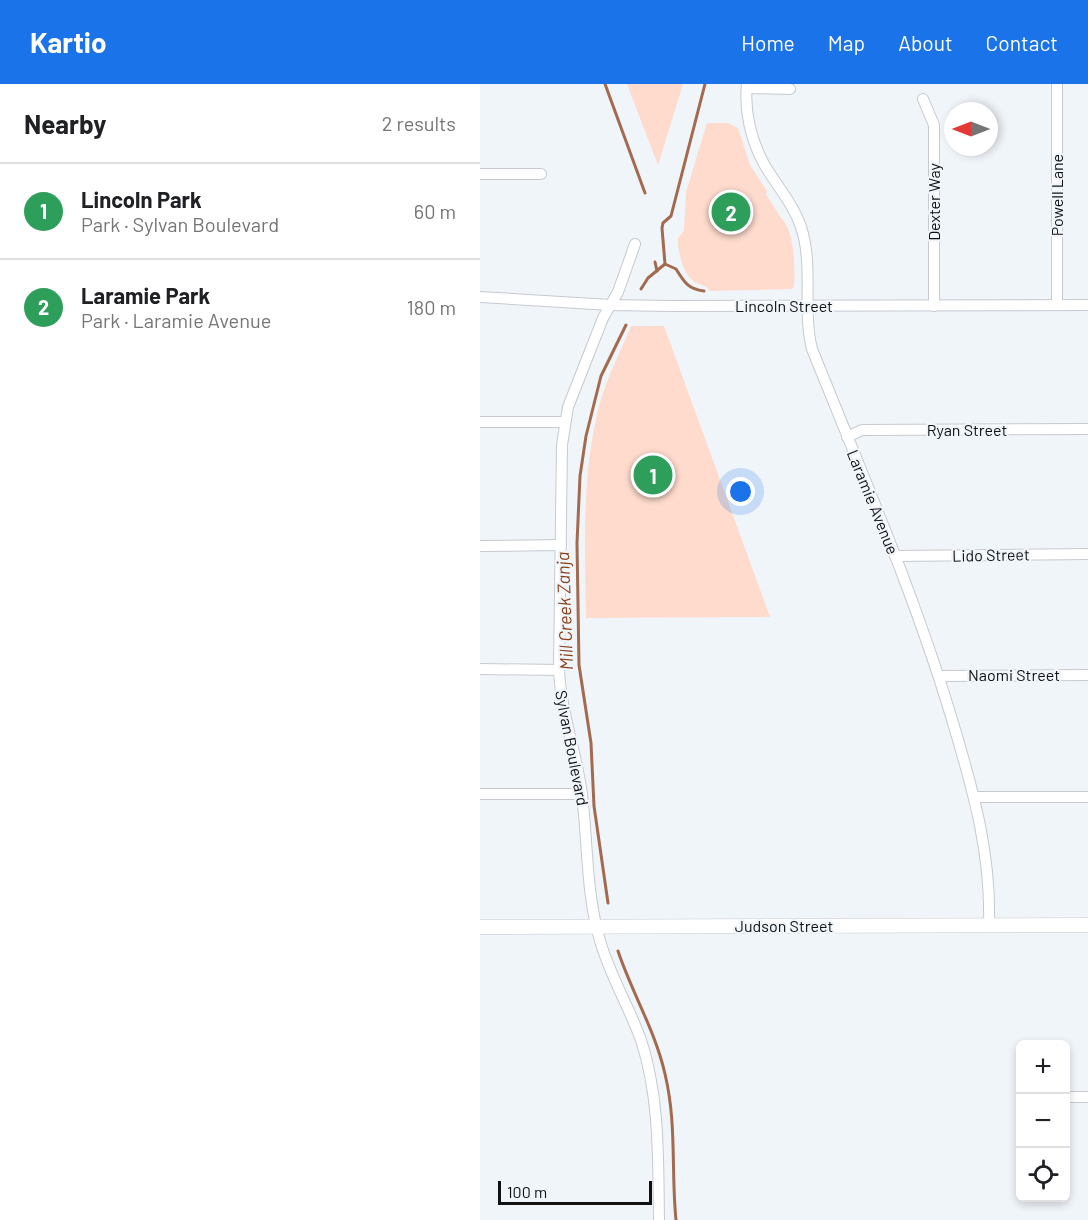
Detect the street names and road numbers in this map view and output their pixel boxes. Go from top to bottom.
street label: Powell Lane [1047,154,1066,236]
street label: Dexter Way [924,163,943,241]
street label: Lincoln Street [735,296,833,315]
street label: Ryan Street [927,420,1007,439]
street label: Laramie Avenue [844,447,903,557]
street label: Lido Street [952,544,1030,565]
street label: Naomi Street [968,665,1060,684]
street label: Sylvan Boulevard [552,689,593,807]
street label: Judson Street [735,916,833,935]

